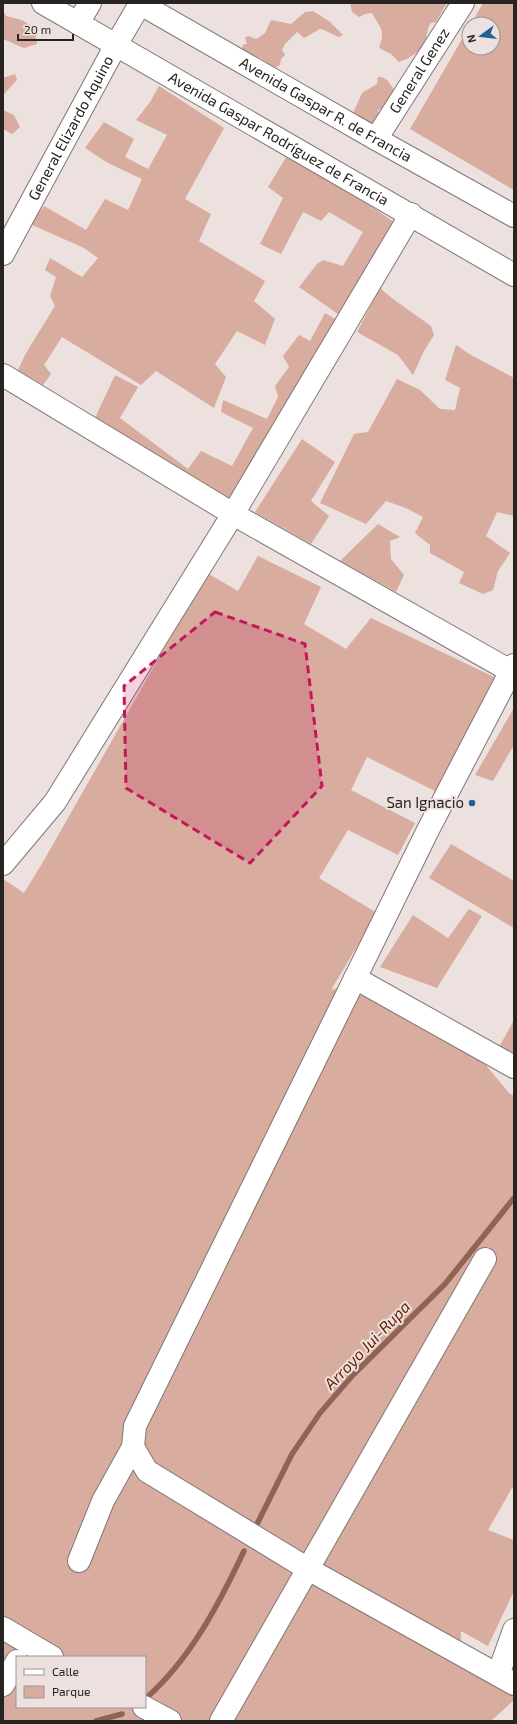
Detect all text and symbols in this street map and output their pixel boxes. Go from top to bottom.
scale bar [18,16,73,42]
north arrow [461,16,501,56]
text: 20 m [24,22,51,36]
street label: General Genez [385,24,453,116]
text: N [464,33,478,44]
street label: General Elizardo Aquino [24,52,117,203]
street label: Avenida Gaspar R. de Francia [237,53,415,165]
street label: Avenida Gaspar Rodríguez de Francia [166,68,392,209]
place label: San Ignacio [386,793,464,811]
marker: San Ignacio [467,798,477,808]
water label: Arroyo Jui-Rupa [319,1297,414,1394]
legend [16,1656,146,1708]
text: Calle [52,1664,79,1678]
text: Parque [52,1684,90,1698]

